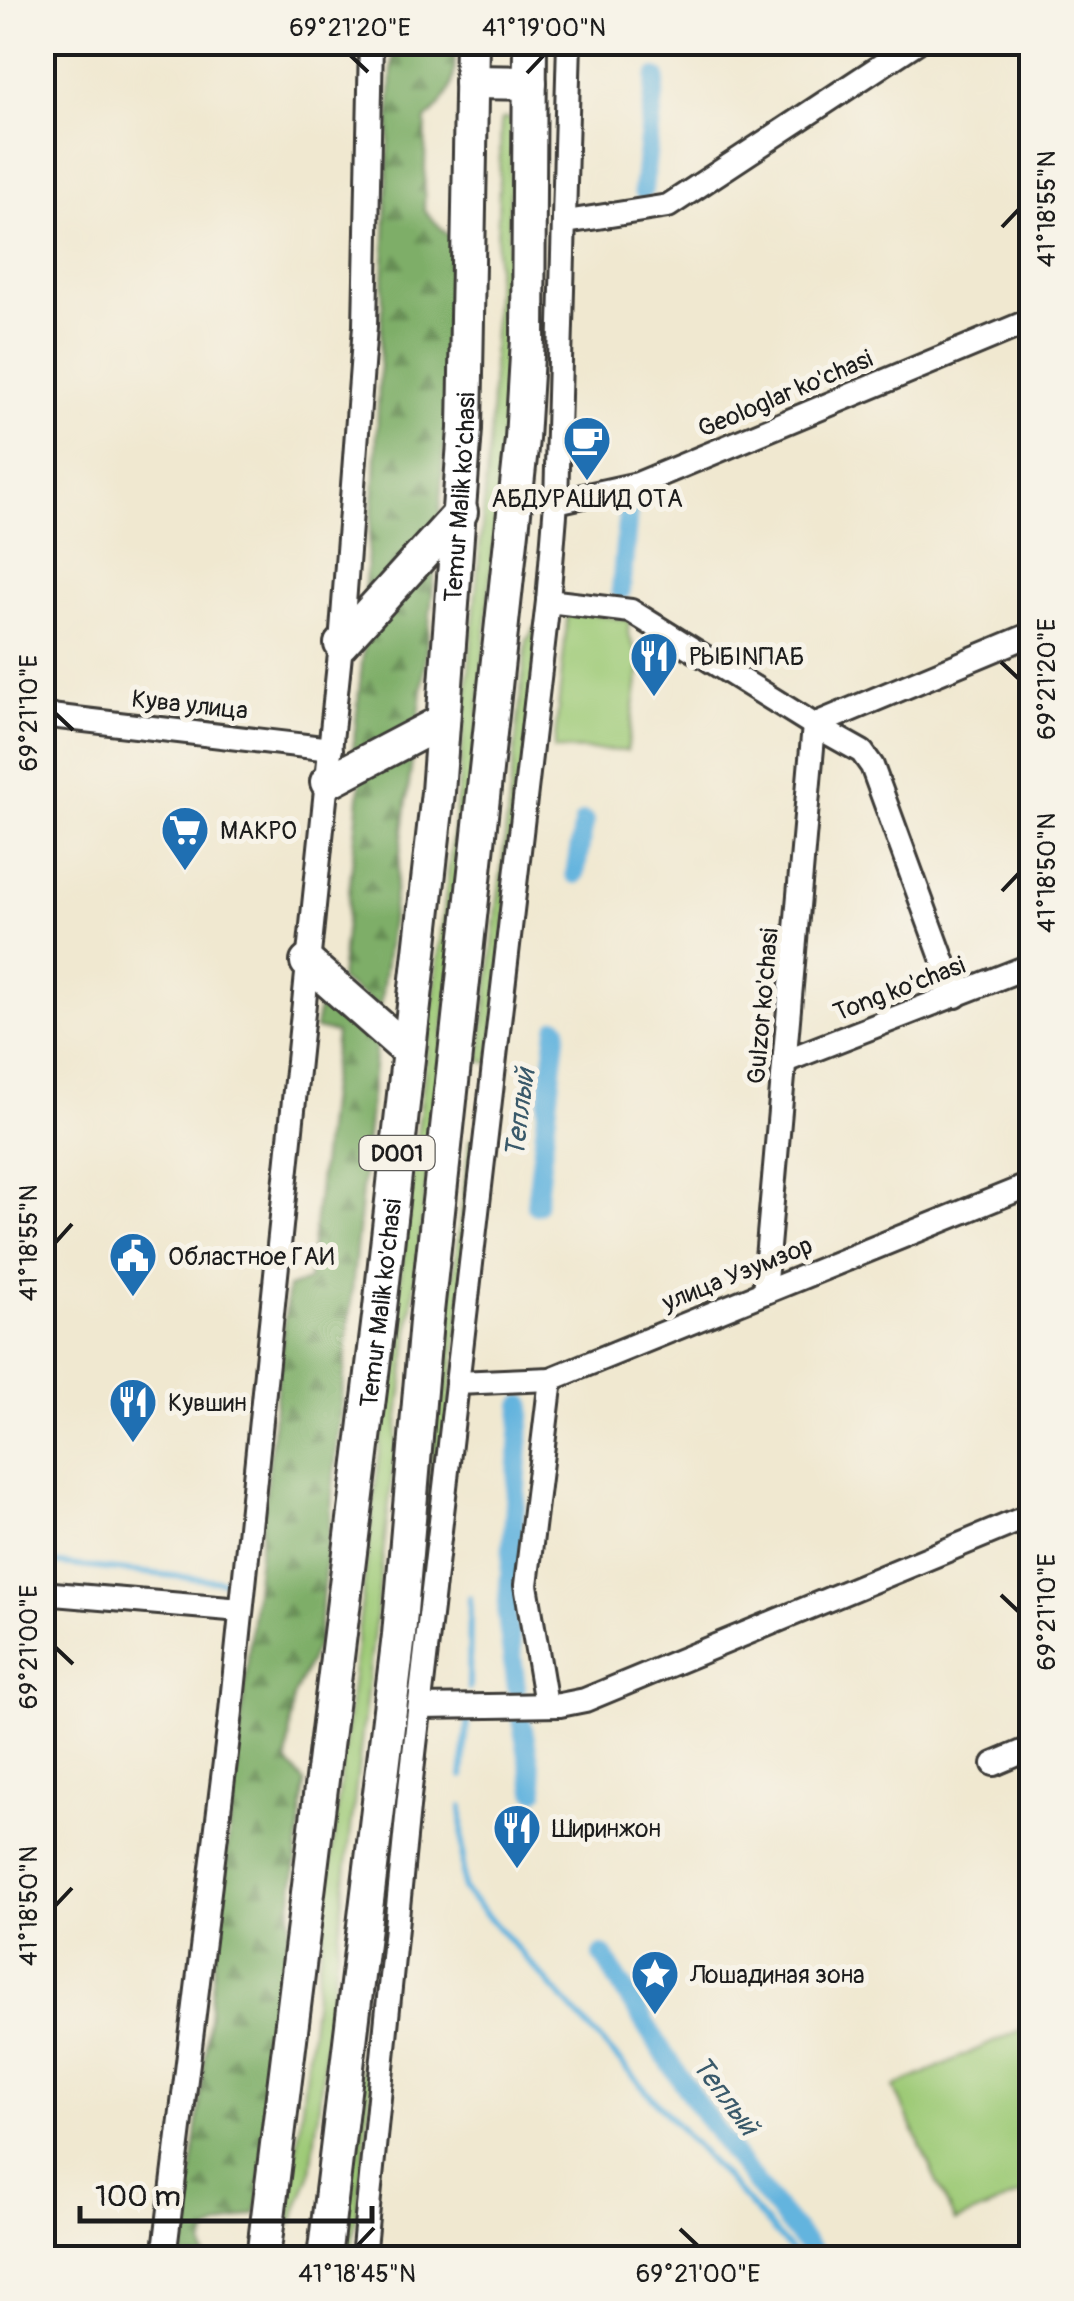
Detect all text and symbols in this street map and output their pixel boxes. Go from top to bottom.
text: 69°21'20"E [289,13,411,44]
text: 41°19'00"N [482,13,606,44]
text: 41°18'55"N [1032,151,1063,267]
street label: Geologlar ko'chasi [694,344,878,445]
street label: Temur Malik ko'chasi [438,392,483,603]
cafe icon: АБДУРАШИД ОТА [561,414,613,482]
place label: АБДУРАШИД ОТА [491,484,683,515]
text: 69°21'20"E [1032,618,1063,740]
restaurant icon: РЫБINПАБ [628,630,680,698]
place label: РЫБINПАБ [689,642,805,673]
text: 69°21'10"E [14,654,45,772]
street label: Кува улица [130,684,249,727]
supermarket icon: МАКРО [159,804,211,872]
text: 41°18'50"N [1032,813,1063,933]
place label: МАКРО [220,816,297,847]
street label: Gulzor ko'chasi [741,927,786,1085]
street label: Tong ko'chasi [829,950,970,1029]
water label: Теплый [498,1064,544,1160]
road number: D001 [360,1136,434,1170]
text: 41°18'55"N [14,1185,45,1301]
street label: Temur Malik ko'chasi [354,1197,409,1410]
public building icon: Областное ГАИ [107,1230,159,1298]
street label: улица Узумзор [657,1230,817,1319]
place label: Областное ГАИ [168,1242,335,1273]
restaurant icon: Кувшин [107,1376,159,1444]
place label: Кувшин [168,1388,247,1419]
text: 69°21'10"E [1032,1553,1063,1671]
text: 69°21'00"E [14,1585,45,1709]
restaurant icon: Ширинжон [491,1802,543,1870]
place label: Ширинжон [552,1814,661,1845]
text: 41°18'50"N [14,1846,45,1966]
place icon: Лошадиная зона [629,1948,681,2016]
place label: Лошадиная зона [689,1960,865,1991]
water label: Теплый [684,2050,767,2144]
scale bar [80,2161,372,2223]
text: 100 m [95,2178,181,2215]
text: 41°18'45"N [298,2259,416,2290]
text: 69°21'00"E [636,2259,760,2290]

